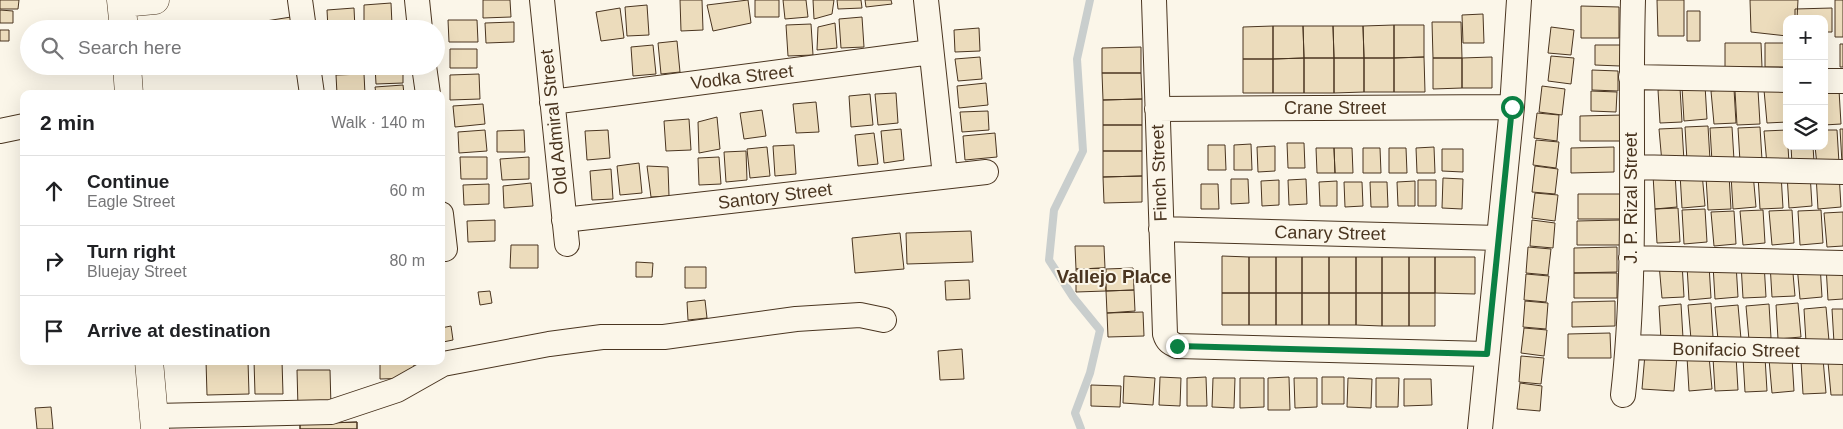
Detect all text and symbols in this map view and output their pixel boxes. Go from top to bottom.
map controls [1783,15,1828,150]
button: + [1783,15,1828,60]
search box [20,20,445,75]
icon: search [38,34,66,62]
text: Search here [78,37,182,58]
street label: Old Admiral Street [536,48,572,196]
button: − [1783,60,1828,105]
street label: Vodka Street [690,61,794,93]
route start [1501,96,1524,119]
street label: Crane Street [1284,98,1386,118]
button: layers [1783,105,1828,150]
text: 2 min [40,111,95,134]
text: Walk · 140 m [331,114,425,131]
street label: Finch Street [1147,124,1171,222]
street label: J. P. Rizal Street [1621,132,1641,264]
text: Continue [87,171,169,192]
icon: ahead [40,177,68,205]
street label: Santory Street [717,179,833,213]
text: 60 m [389,182,425,199]
text: Eagle Street [87,193,175,210]
street label: Canary Street [1274,222,1386,244]
text: Turn right [87,241,175,262]
icon: right [40,247,68,275]
text: 80 m [389,252,425,269]
text: Bluejay Street [87,263,187,280]
district label: Vallejo Place [1056,266,1172,287]
icon: arrive [40,317,68,345]
text: Arrive at destination [87,320,271,341]
route end [1166,335,1189,358]
street label: Bonifacio Street [1672,339,1800,361]

